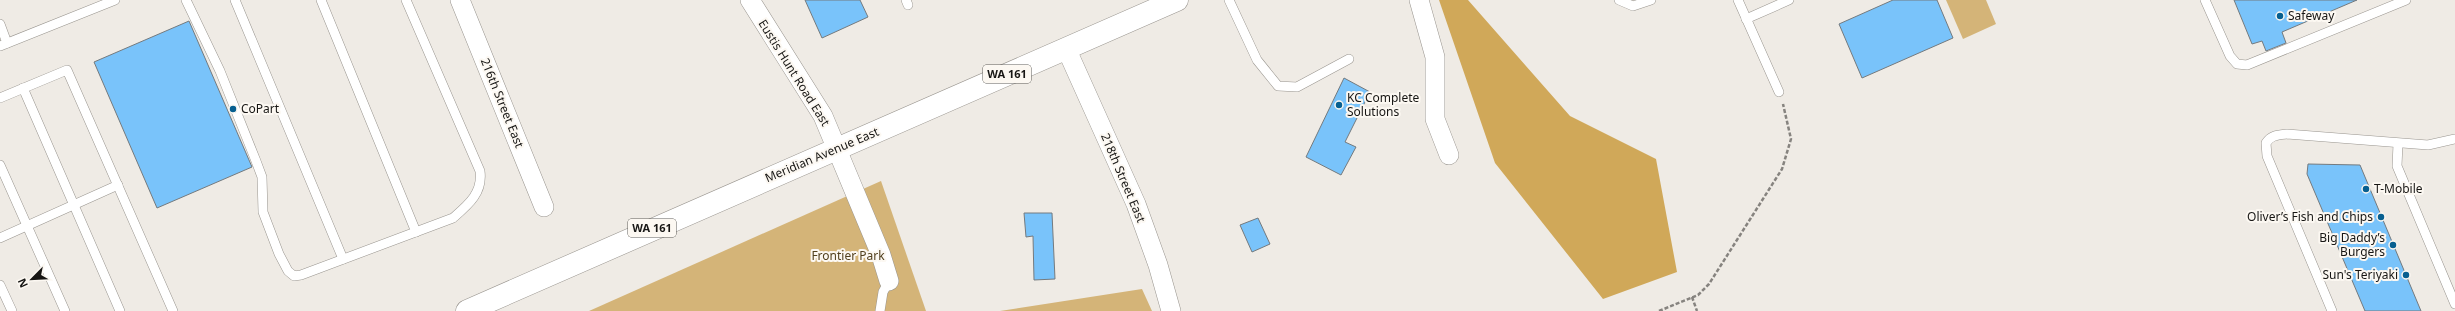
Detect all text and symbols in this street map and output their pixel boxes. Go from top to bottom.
place label: Safeway [2288,7,2335,24]
marker: Safeway [2275,11,2285,21]
street label: Eustis Hunt Road East [755,16,835,130]
street label: 216th Street East [477,55,528,151]
road number: WA 161 [983,65,1031,83]
place label: KC Complete Solutions [1347,89,1420,120]
place label: CoPart [241,100,280,117]
marker: KC Complete Solutions [1334,100,1344,110]
marker: CoPart [228,104,238,114]
street label: Meridian Avenue East [762,123,882,186]
street label: 218th Street East [1097,130,1150,226]
place label: T-Mobile [2374,180,2423,197]
marker: T-Mobile [2361,184,2371,194]
place label: Oliver’s Fish and Chips [2247,208,2373,225]
marker: Oliver’s Fish and Chips [2376,212,2386,222]
road number: WA 161 [628,219,676,237]
place label: Big Daddy’s Burgers [2319,229,2385,260]
marker: Big Daddy’s Burgers [2388,240,2398,250]
park label: Frontier Park [811,247,885,264]
north arrow [12,259,52,299]
place label: Sun's Teriyaki [2322,266,2398,283]
marker: Sun's Teriyaki [2401,270,2411,280]
text: N [14,276,31,290]

